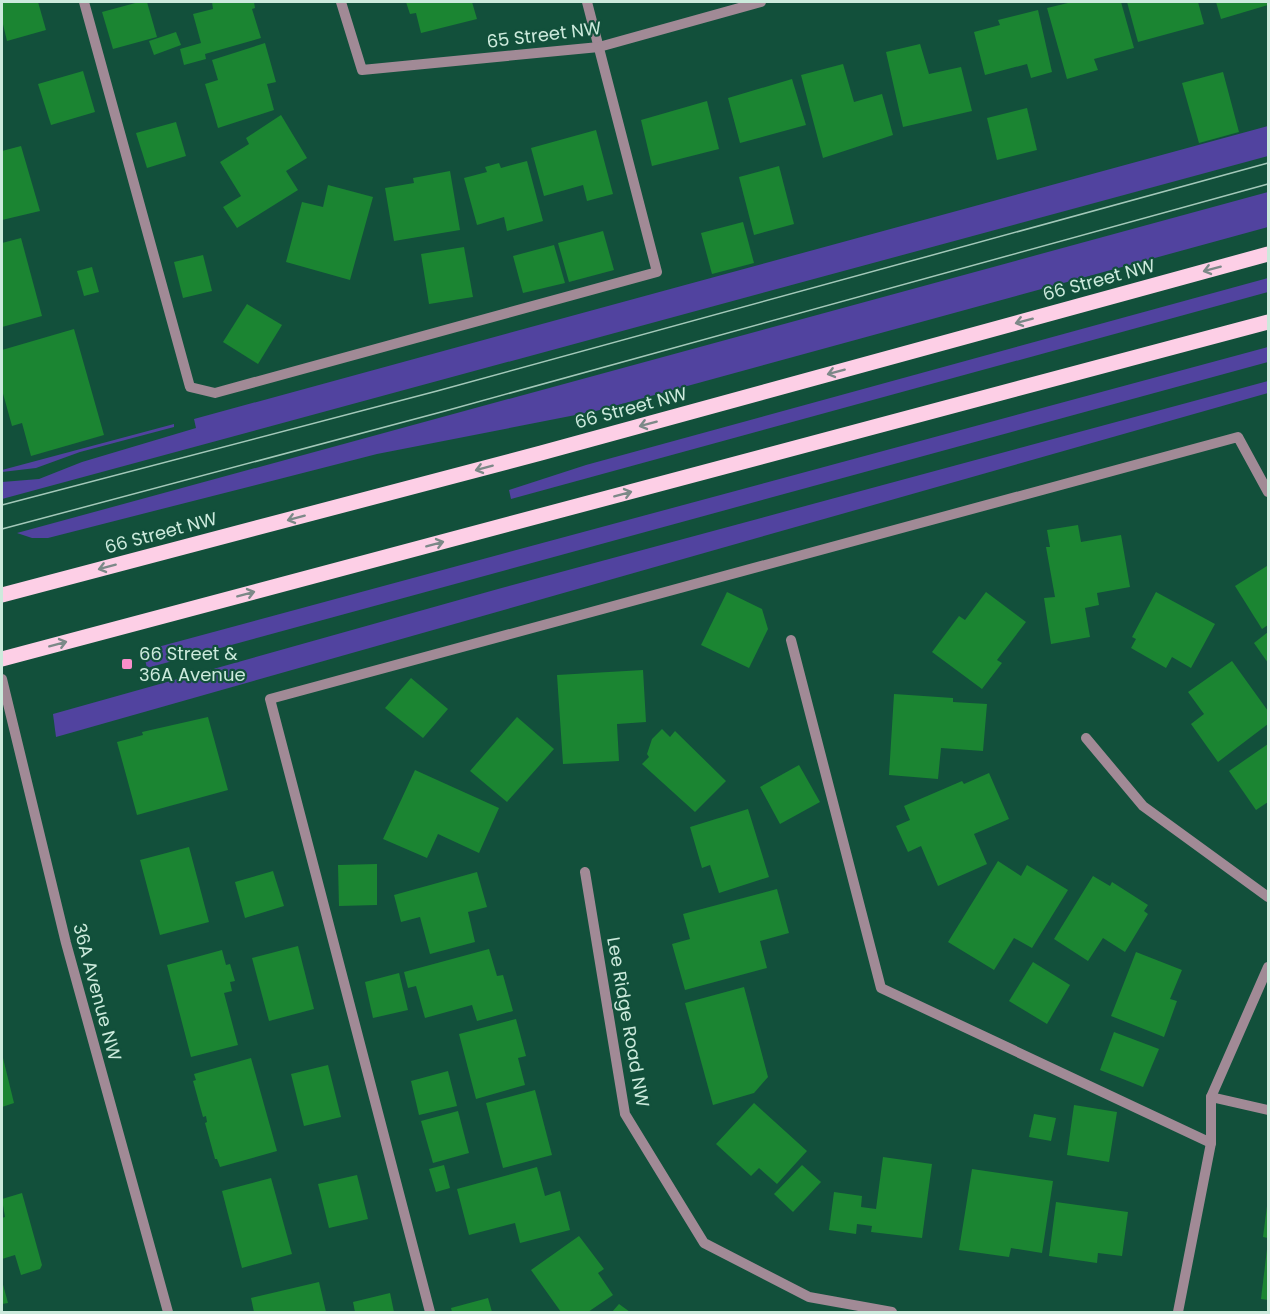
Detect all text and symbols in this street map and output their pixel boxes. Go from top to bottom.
street label: 65 Street NW [485,15,603,54]
street label: 66 Street NW [1040,252,1158,307]
one-way arrow [1203,264,1222,275]
one-way arrow [1015,316,1034,327]
one-way arrow [827,367,846,379]
street label: 66 Street NW [572,380,690,435]
one-way arrow [639,419,658,430]
one-way arrow [475,463,494,474]
one-way arrow [613,487,632,499]
street label: 66 Street NW [102,505,220,560]
one-way arrow [286,512,305,524]
one-way arrow [425,538,444,549]
one-way arrow [98,562,117,574]
one-way arrow [237,588,256,599]
one-way arrow [48,638,67,650]
place label: 66 Street & 36A Avenue [139,641,246,687]
marker: 66 Street & 36A Avenue [120,657,134,671]
street label: 36A Avenue NW [67,920,128,1064]
street label: Lee Ridge Road NW [601,935,656,1109]

